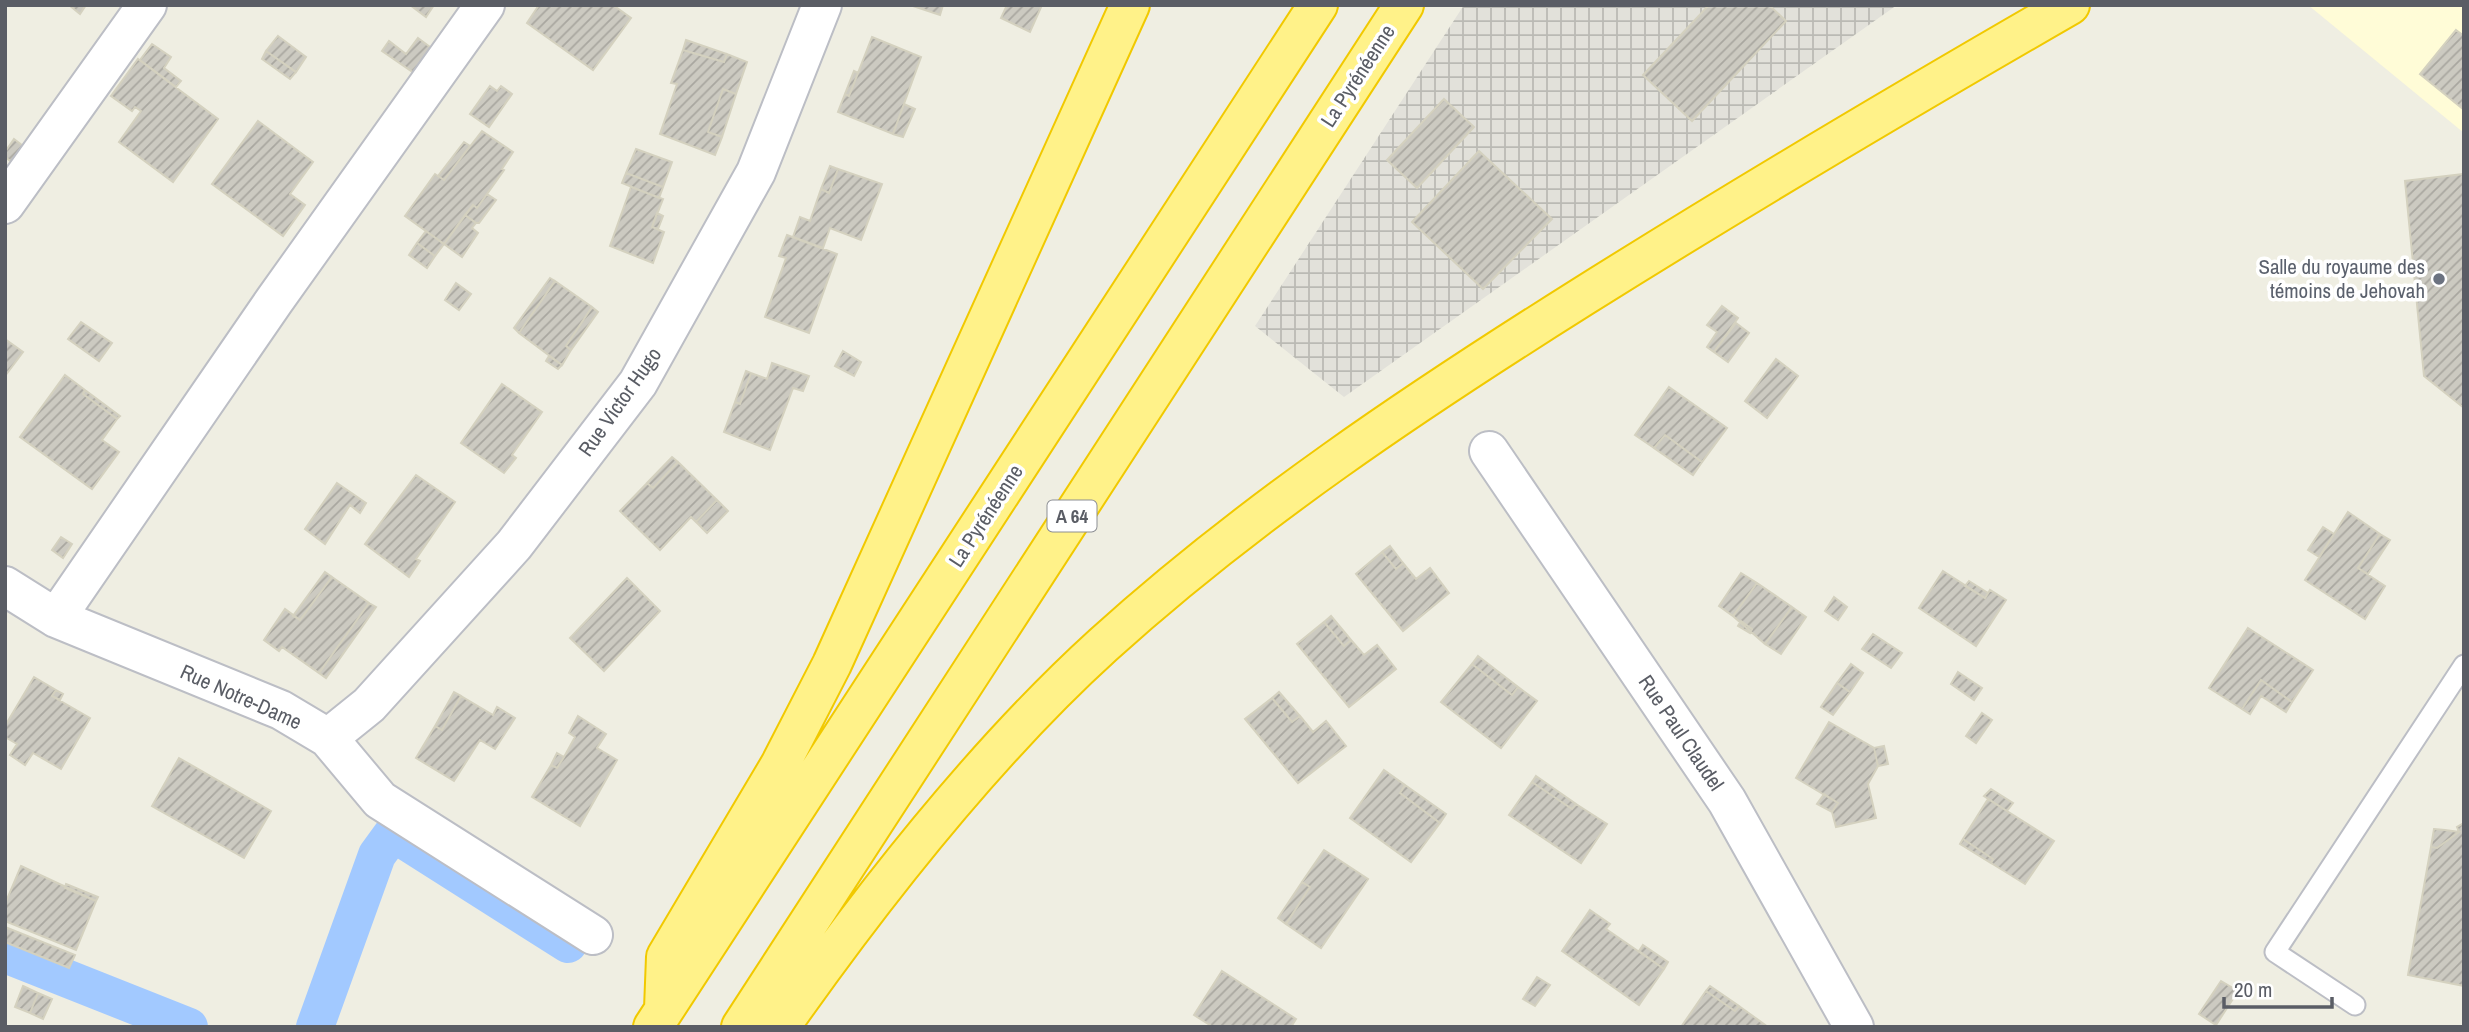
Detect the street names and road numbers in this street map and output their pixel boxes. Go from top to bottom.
street label: La Pyrénéenne [1314,19,1402,133]
street label: Rue Victor Hugo [571,341,668,462]
street label: La Pyrénéenne [942,459,1030,573]
road number: A 64 [1048,500,1096,531]
street label: Rue Notre-Dame [176,657,307,736]
street label: Rue Paul Claudel [1632,669,1731,796]

